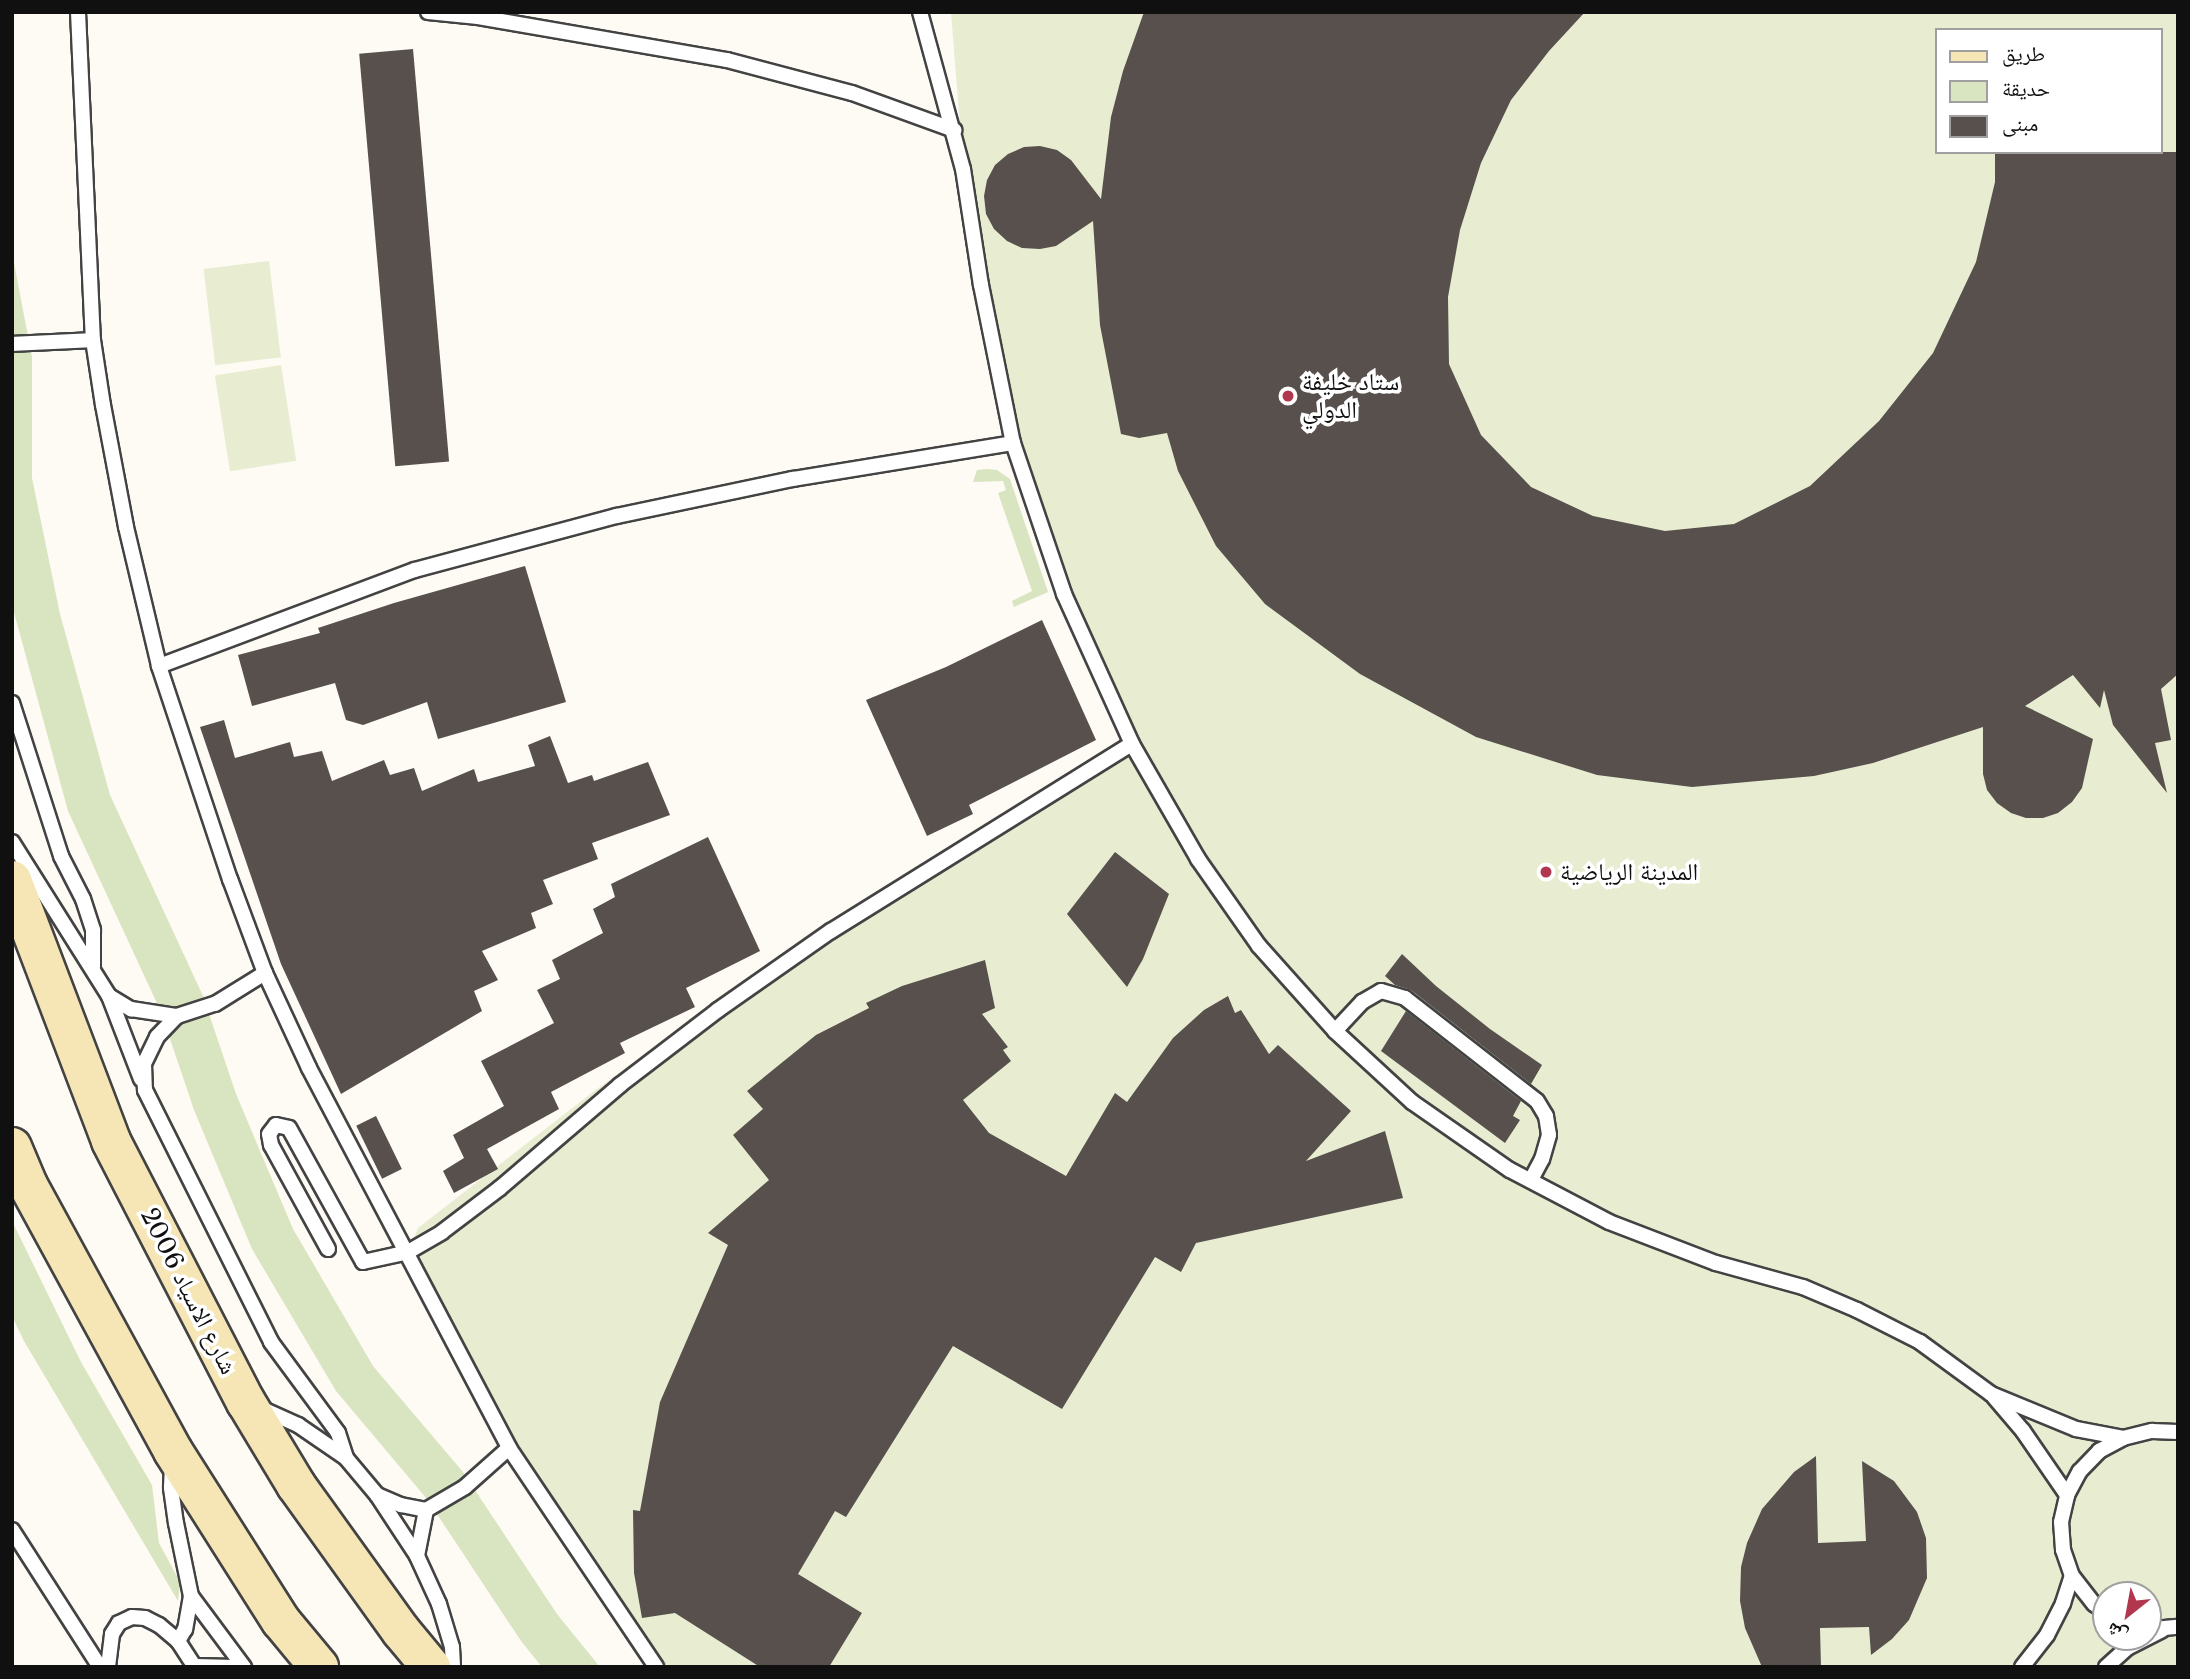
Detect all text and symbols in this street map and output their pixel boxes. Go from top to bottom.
legend [1934,28,2162,154]
text: طريق [2002,41,2045,67]
text: حديقة [2002,76,2050,102]
text: مبنى [2002,111,2038,137]
place label: ستاد خليفة الدولي [1302,368,1399,424]
marker: ستاد خليفة الدولي [1280,388,1296,404]
place label: المدينة الرياضية [1560,858,1698,886]
marker: المدينة الرياضية [1538,864,1554,880]
street label: شارع الاسياد 2006 [135,1203,243,1379]
north arrow [2092,1581,2162,1651]
text: ش [2102,1618,2132,1648]

